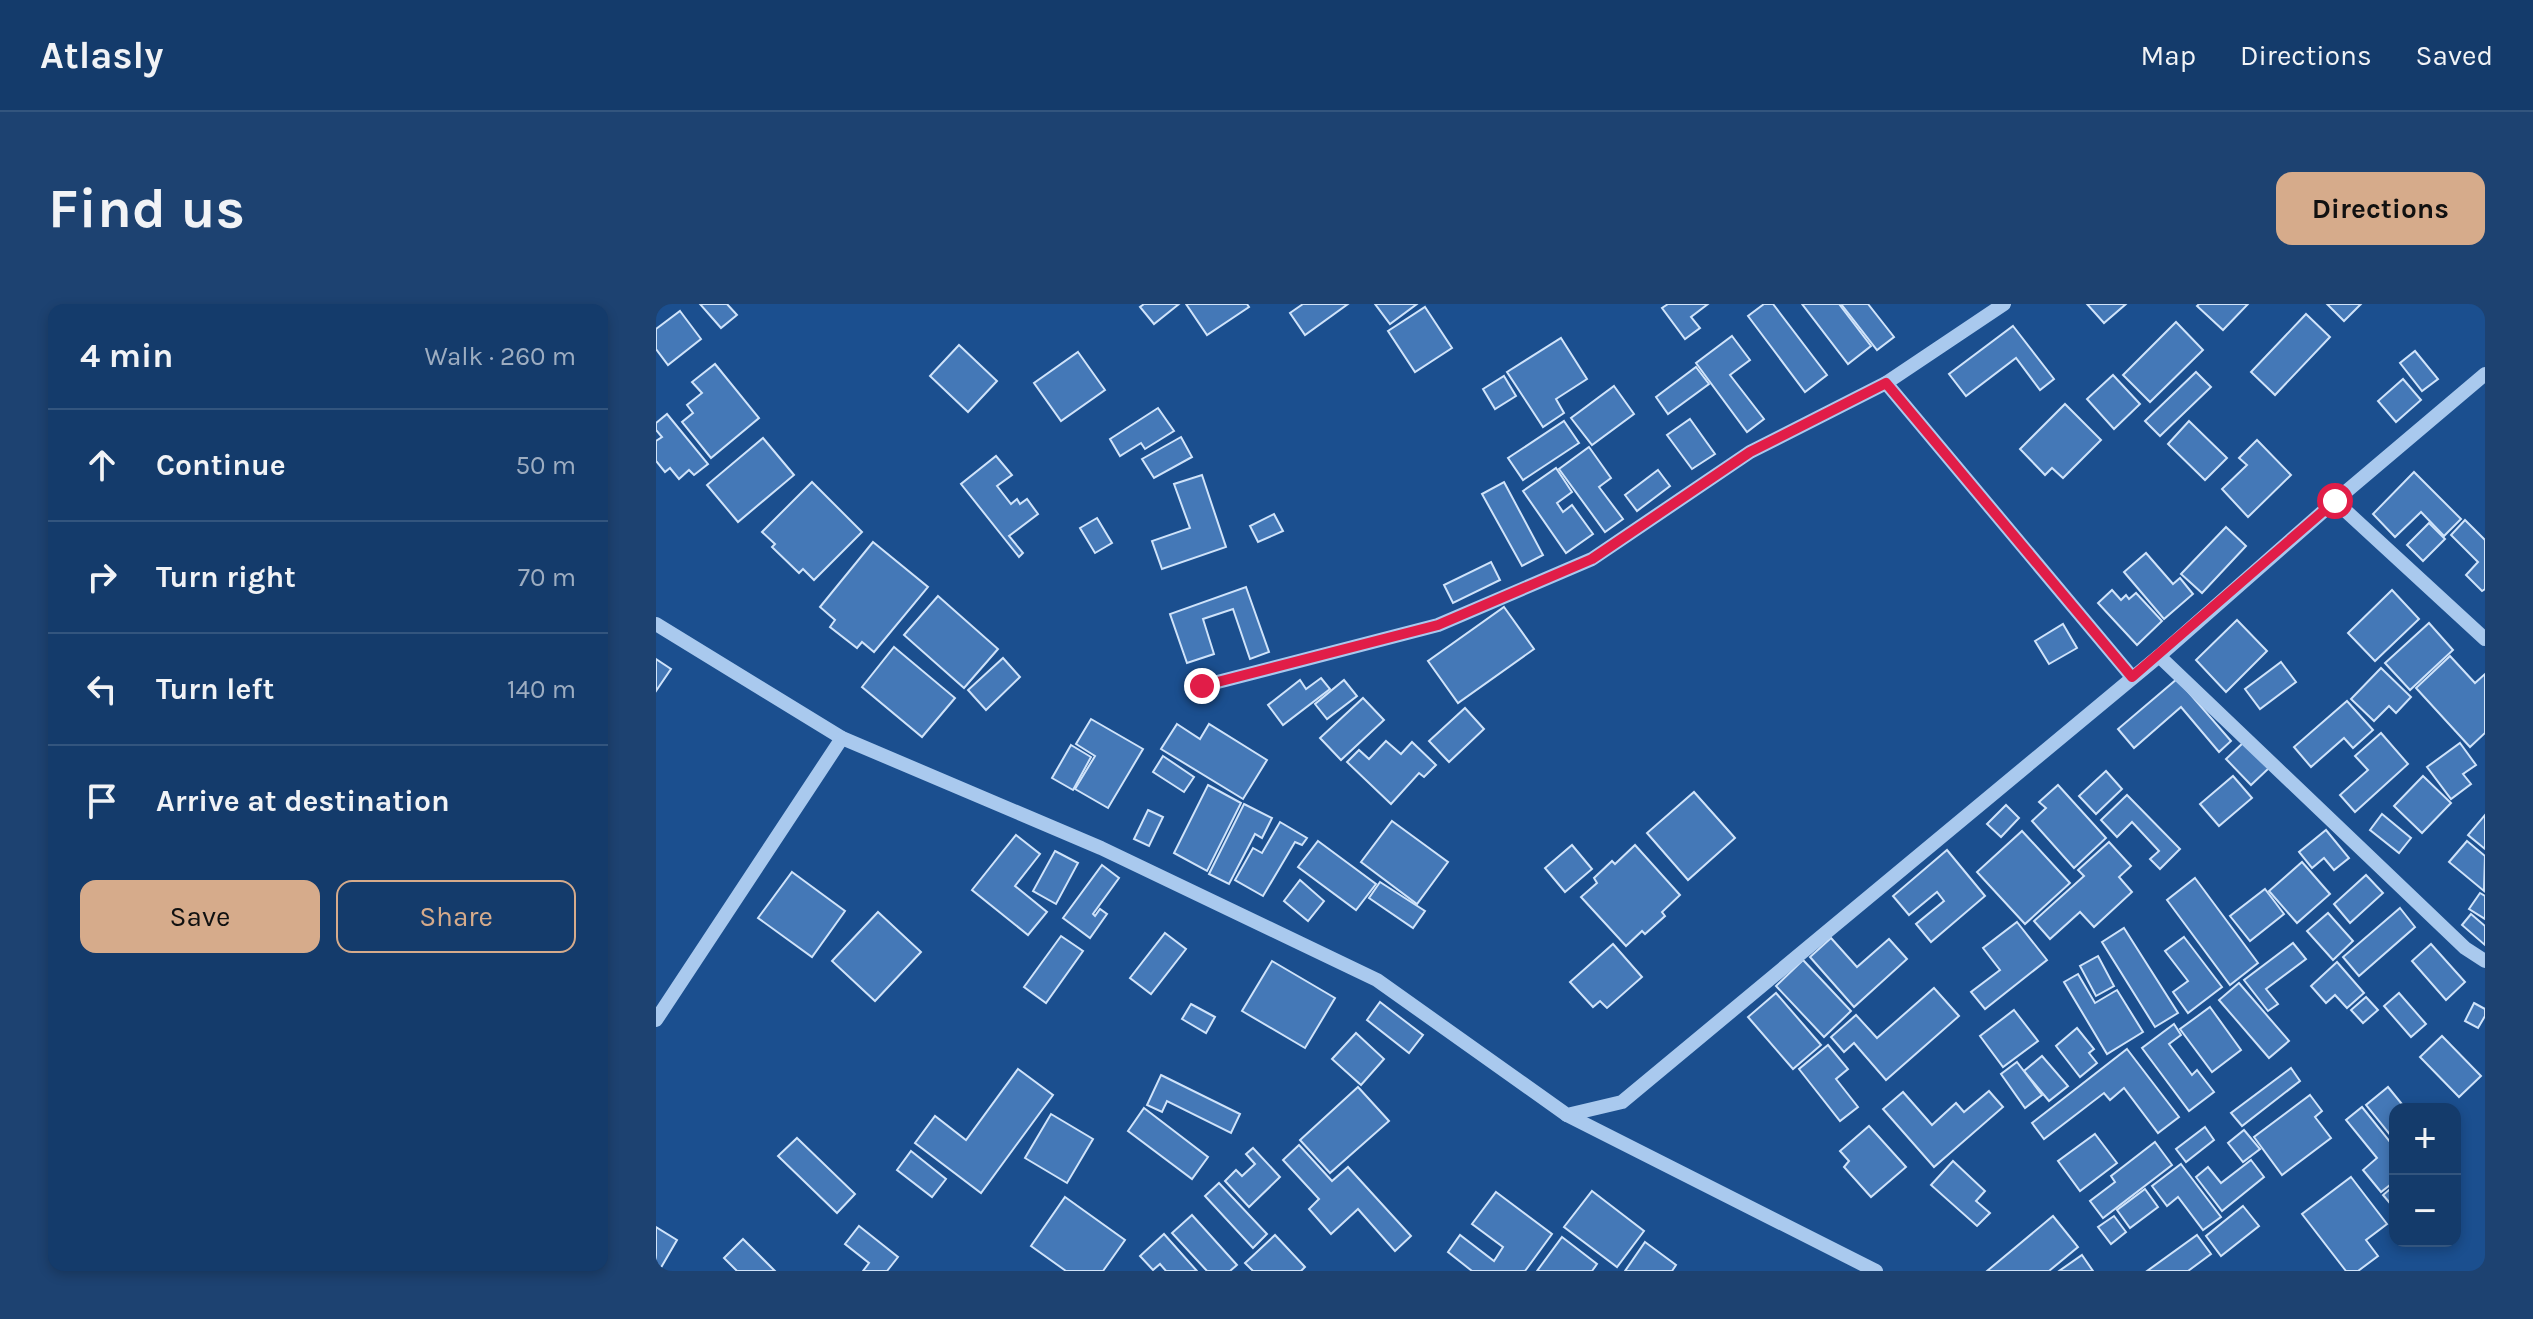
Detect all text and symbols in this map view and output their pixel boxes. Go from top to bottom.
text: Atlasly [40,33,163,78]
text: Map [2141,39,2196,72]
text: Directions [2240,39,2372,72]
text: Saved [2416,39,2493,72]
button: Directions [2276,172,2485,245]
text: Find us [48,176,245,241]
text: 4 min [80,336,173,376]
text: Walk · 260 m [424,341,576,372]
icon: ahead [80,443,124,487]
text: Continue [156,447,286,483]
text: 50 m [515,450,576,481]
route start [2317,483,2353,519]
icon: right [80,555,124,599]
text: Turn right [156,559,296,595]
text: 70 m [518,562,576,593]
icon: left [80,667,124,711]
route end [1184,668,1220,704]
text: Turn left [156,671,274,707]
text: 140 m [507,674,576,705]
icon: arrive [80,779,124,823]
text: Arrive at destination [156,783,450,819]
button: Save [80,880,320,953]
button: Share [336,880,576,953]
map controls [2389,1103,2461,1247]
button: + [2389,1103,2461,1175]
button: − [2389,1175,2461,1247]

